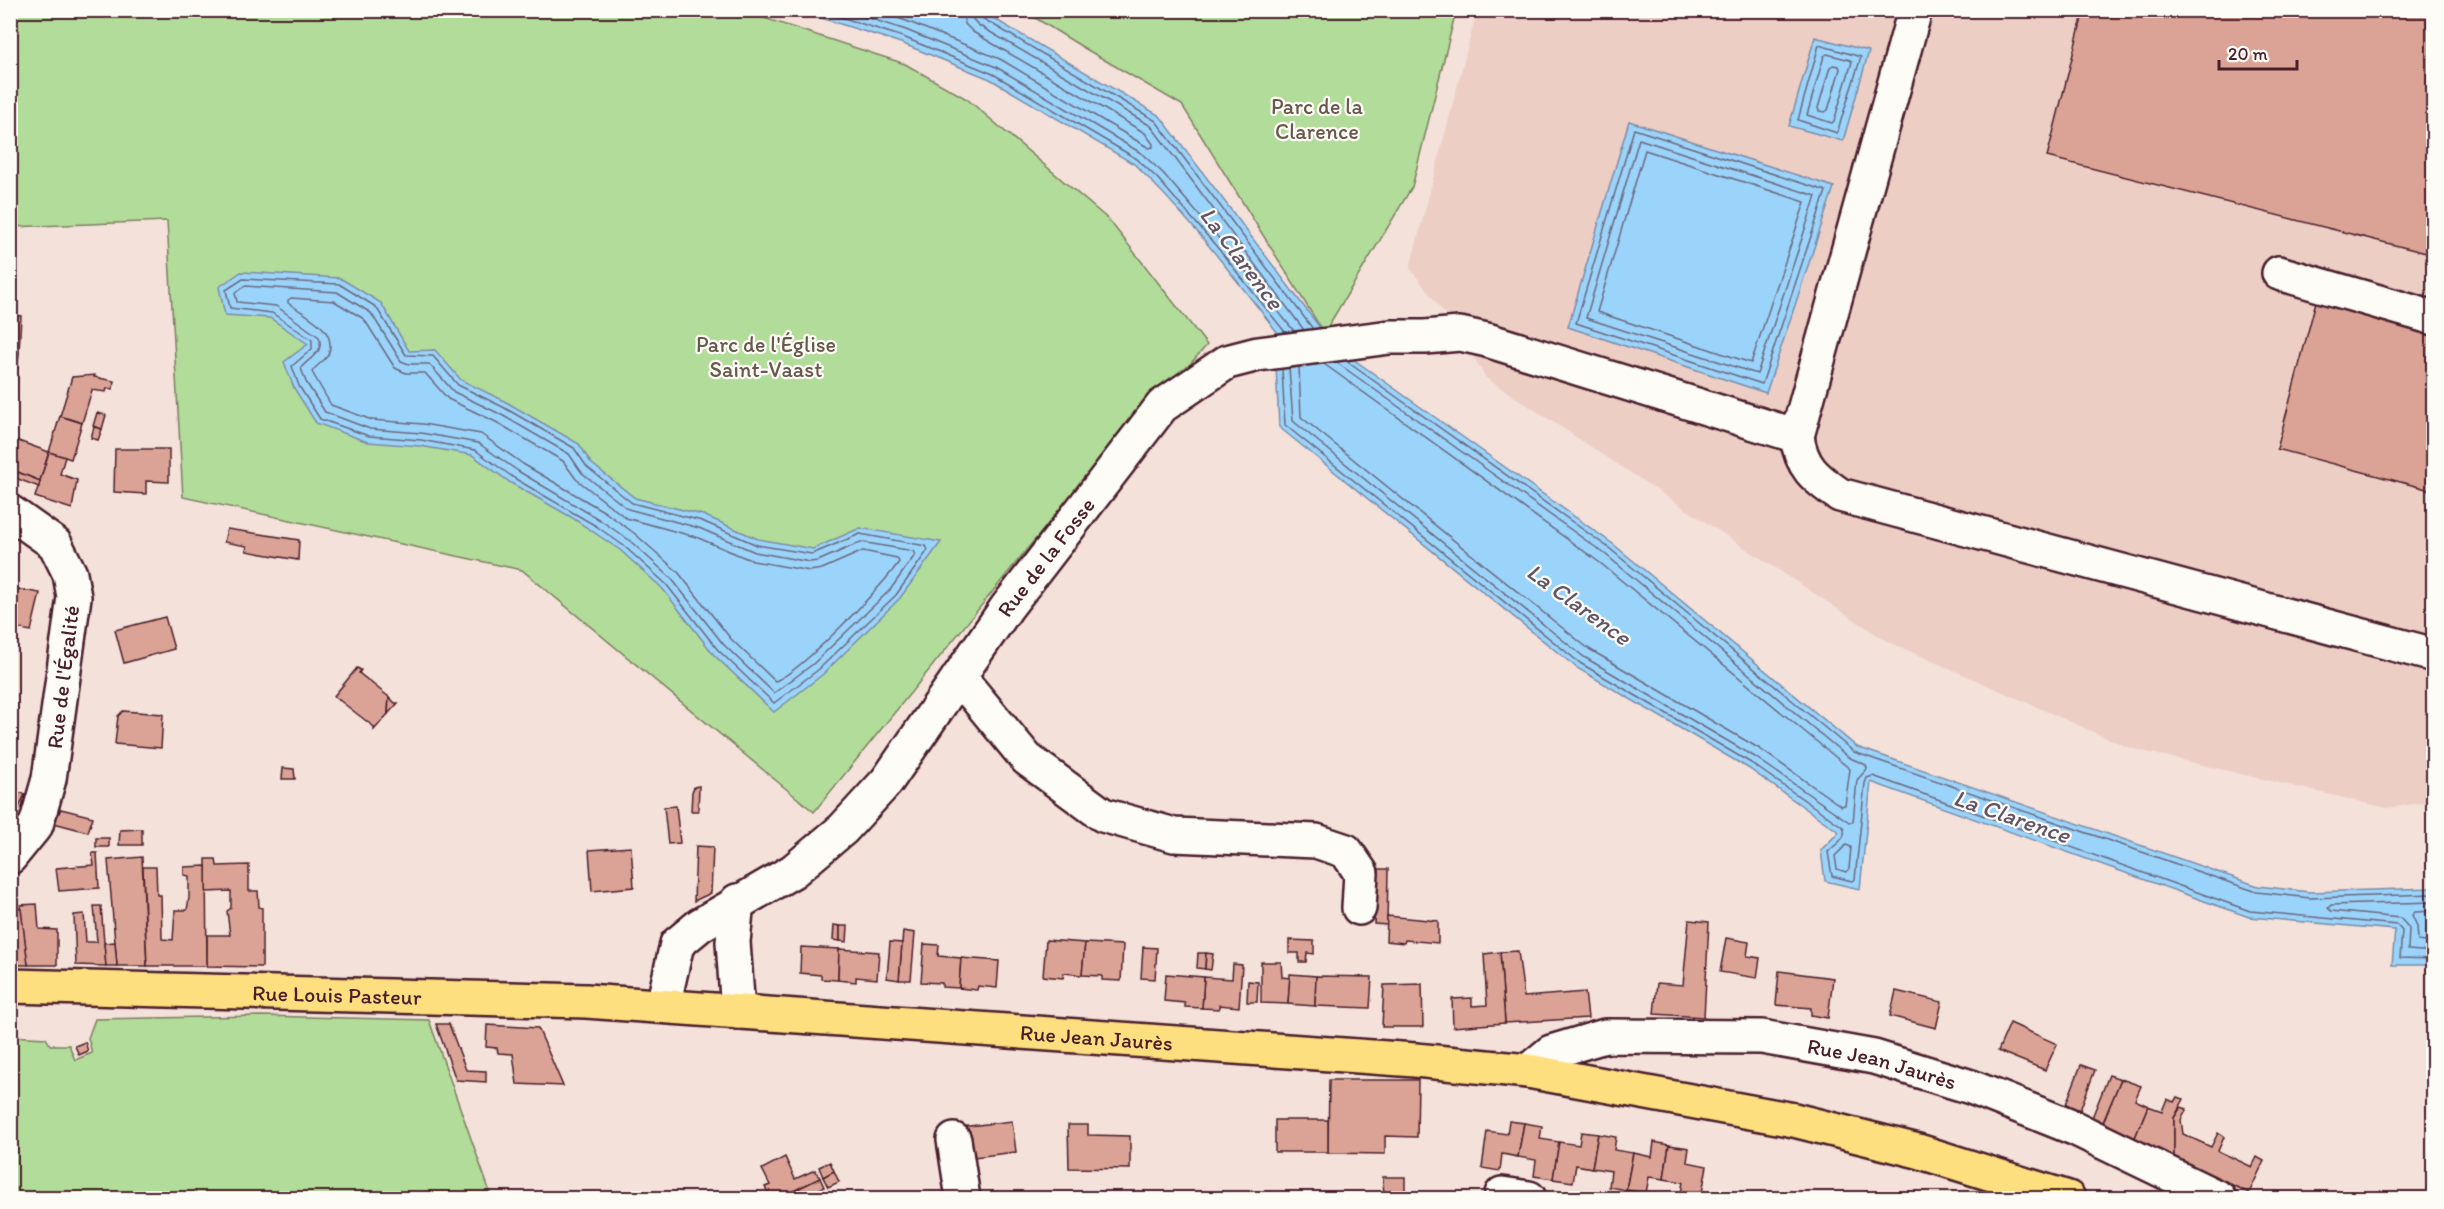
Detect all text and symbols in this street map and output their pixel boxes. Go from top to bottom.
scale bar [2219,33,2297,71]
text: 20 m [2228,43,2268,65]
park label: Parc de la Clarence [1271,93,1364,145]
water label: La Clarence [1194,201,1291,316]
park label: Parc de l'Église Saint-Vaast [696,331,836,383]
street label: Rue de la Fosse [991,492,1100,622]
water label: La Clarence [1522,557,1638,652]
street label: Rue de l'Égalité [41,604,85,750]
water label: La Clarence [1950,783,2075,850]
street label: Rue Louis Pasteur [252,979,422,1010]
street label: Rue Jean Jaurès [1019,1018,1174,1056]
street label: Rue Jean Jaurès [1805,1032,1960,1095]

